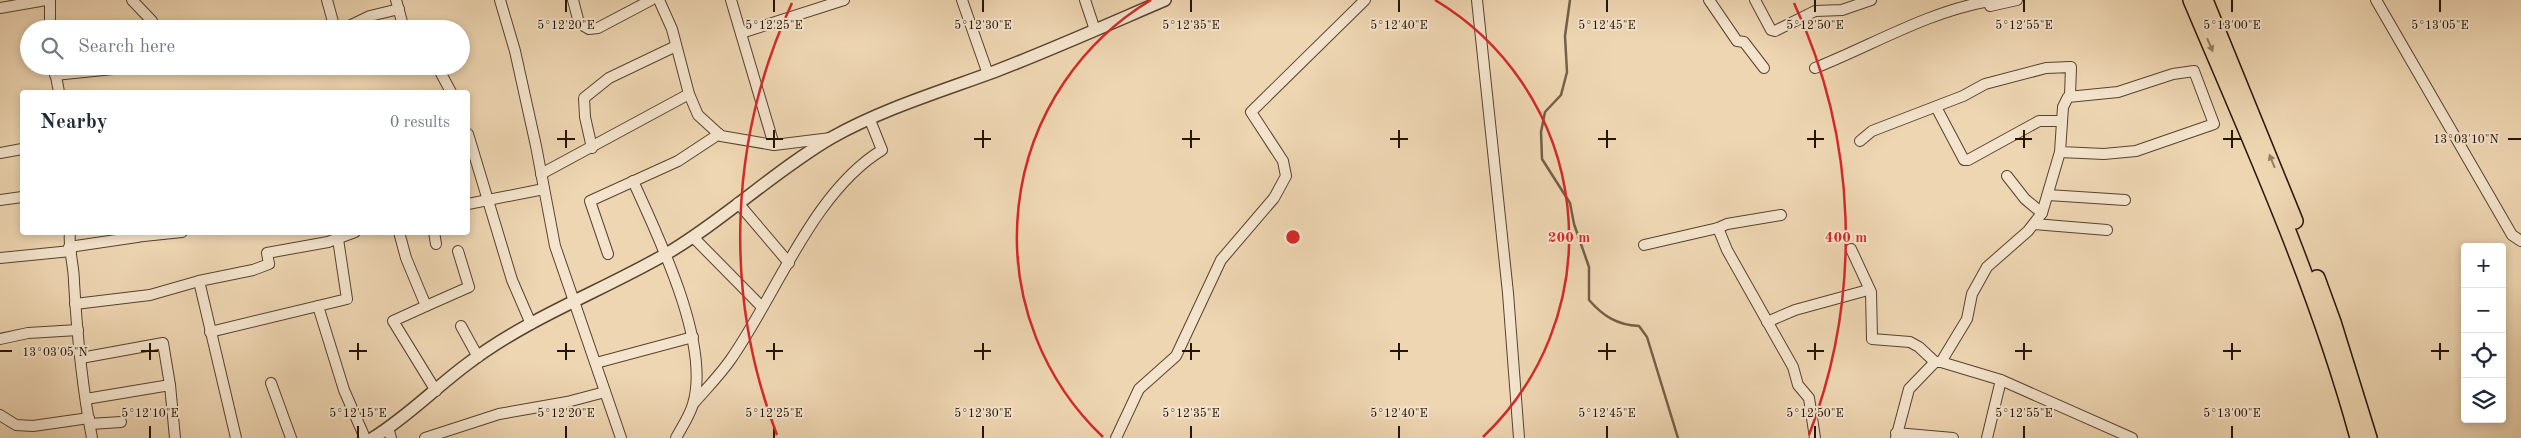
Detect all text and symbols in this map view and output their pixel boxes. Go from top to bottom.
text: 5°12'20"E [537,19,595,32]
text: 5°12'25"E [745,19,803,32]
text: 5°12'30"E [954,19,1012,32]
text: 5°12'35"E [1162,19,1220,32]
text: 5°12'40"E [1370,19,1428,32]
text: 5°12'45"E [1578,19,1636,32]
text: 5°12'50"E [1786,19,1844,32]
text: 5°12'55"E [1995,19,2053,32]
text: 5°13'00"E [2203,19,2261,32]
text: 5°13'05"E [2411,19,2469,32]
search box [20,20,470,75]
icon: search [38,34,66,62]
text: Search here [78,38,175,57]
one-way arrow [2206,38,2214,52]
text: Nearby [40,112,108,133]
text: 0 results [390,115,450,131]
text: 13°03'10"N [2433,134,2499,146]
one-way arrow [2268,153,2276,168]
centre of rings [1284,228,1302,246]
text: 200 m [1548,231,1590,246]
text: 400 m [1825,231,1867,246]
map controls [2461,243,2506,423]
button: + [2461,243,2506,288]
button: − [2461,288,2506,333]
button: locate [2461,333,2506,378]
text: 13°03'05"N [22,346,88,359]
button: layers [2461,378,2506,423]
text: 5°12'10"E [121,407,179,420]
text: 5°12'15"E [329,407,387,420]
text: 5°12'20"E [537,407,595,420]
text: 5°12'25"E [745,407,803,420]
text: 5°12'30"E [954,407,1012,420]
text: 5°12'35"E [1162,407,1220,420]
text: 5°12'40"E [1370,407,1428,420]
text: 5°12'45"E [1578,407,1636,420]
text: 5°12'50"E [1786,407,1844,420]
text: 5°12'55"E [1995,407,2053,420]
text: 5°13'00"E [2203,407,2261,420]

